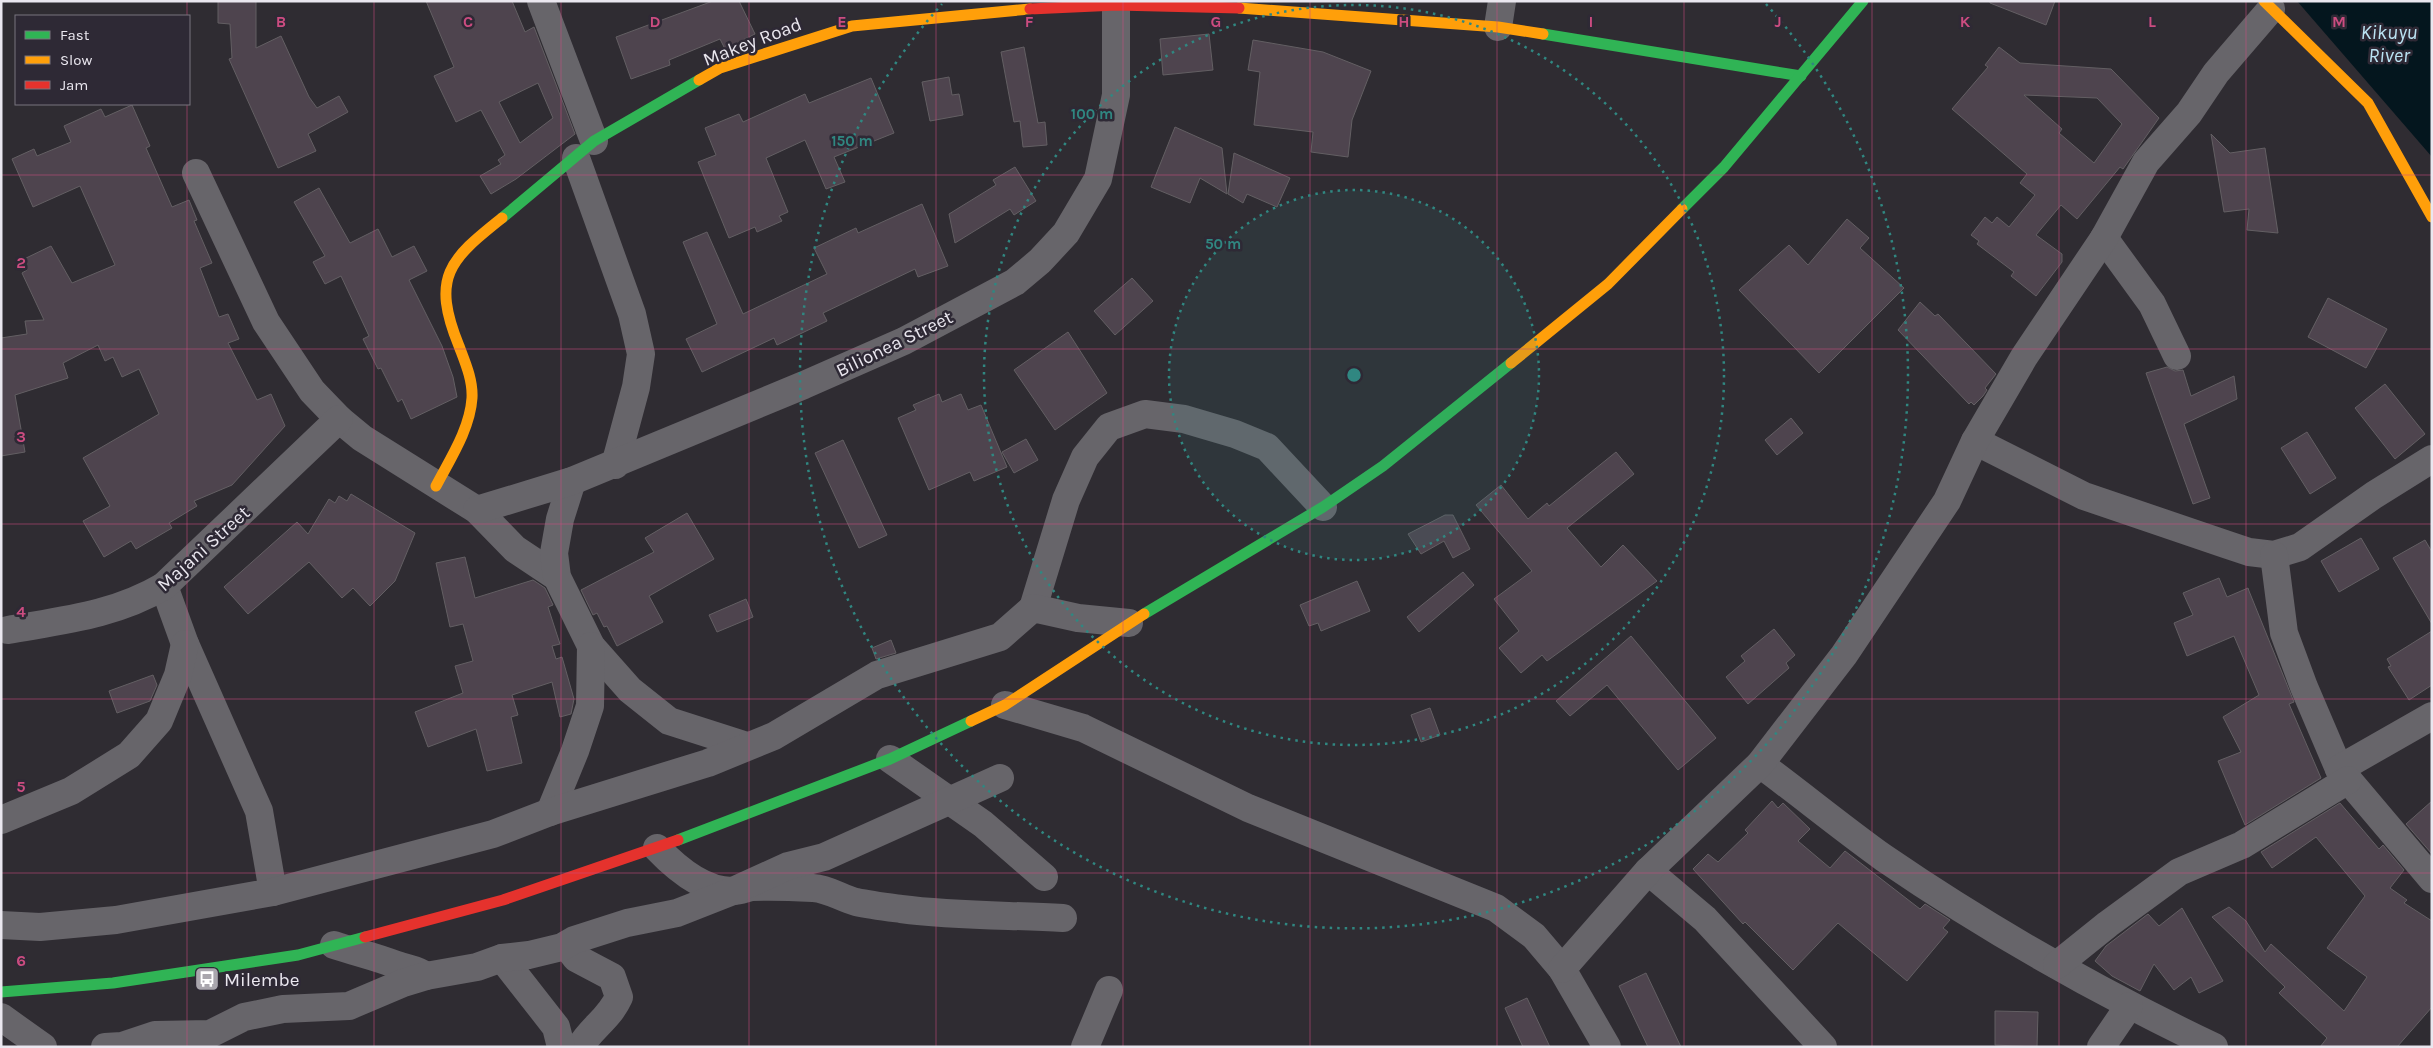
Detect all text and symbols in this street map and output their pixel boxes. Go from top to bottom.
text: B [276,12,286,31]
text: C [463,12,473,31]
text: D [650,12,661,31]
text: E [837,12,847,31]
text: F [1025,12,1034,31]
text: G [1211,12,1221,31]
text: H [1398,12,1410,31]
text: I [1589,12,1593,31]
text: J [1774,12,1782,31]
text: K [1960,12,1971,31]
text: L [2148,12,2156,31]
text: M [2332,12,2346,31]
street label: Makey Road [700,13,805,71]
legend [15,15,190,105]
water label: Kikuyu River [2360,21,2418,67]
text: Fast [60,26,90,44]
text: Slow [60,51,92,69]
text: Jam [60,76,88,94]
text: 100 m [1071,105,1113,123]
text: 150 m [831,132,873,150]
text: 50 m [1205,235,1241,253]
text: 2 [16,253,26,272]
street label: Bilionea Street [832,306,956,382]
centre of rings [1345,366,1363,384]
text: 3 [16,427,26,446]
street label: Majani Street [153,502,254,596]
text: 4 [16,602,26,621]
text: 5 [16,777,26,796]
text: 6 [16,951,26,970]
bus stop icon: Milembe [194,966,220,992]
place label: Milembe [224,969,300,991]

